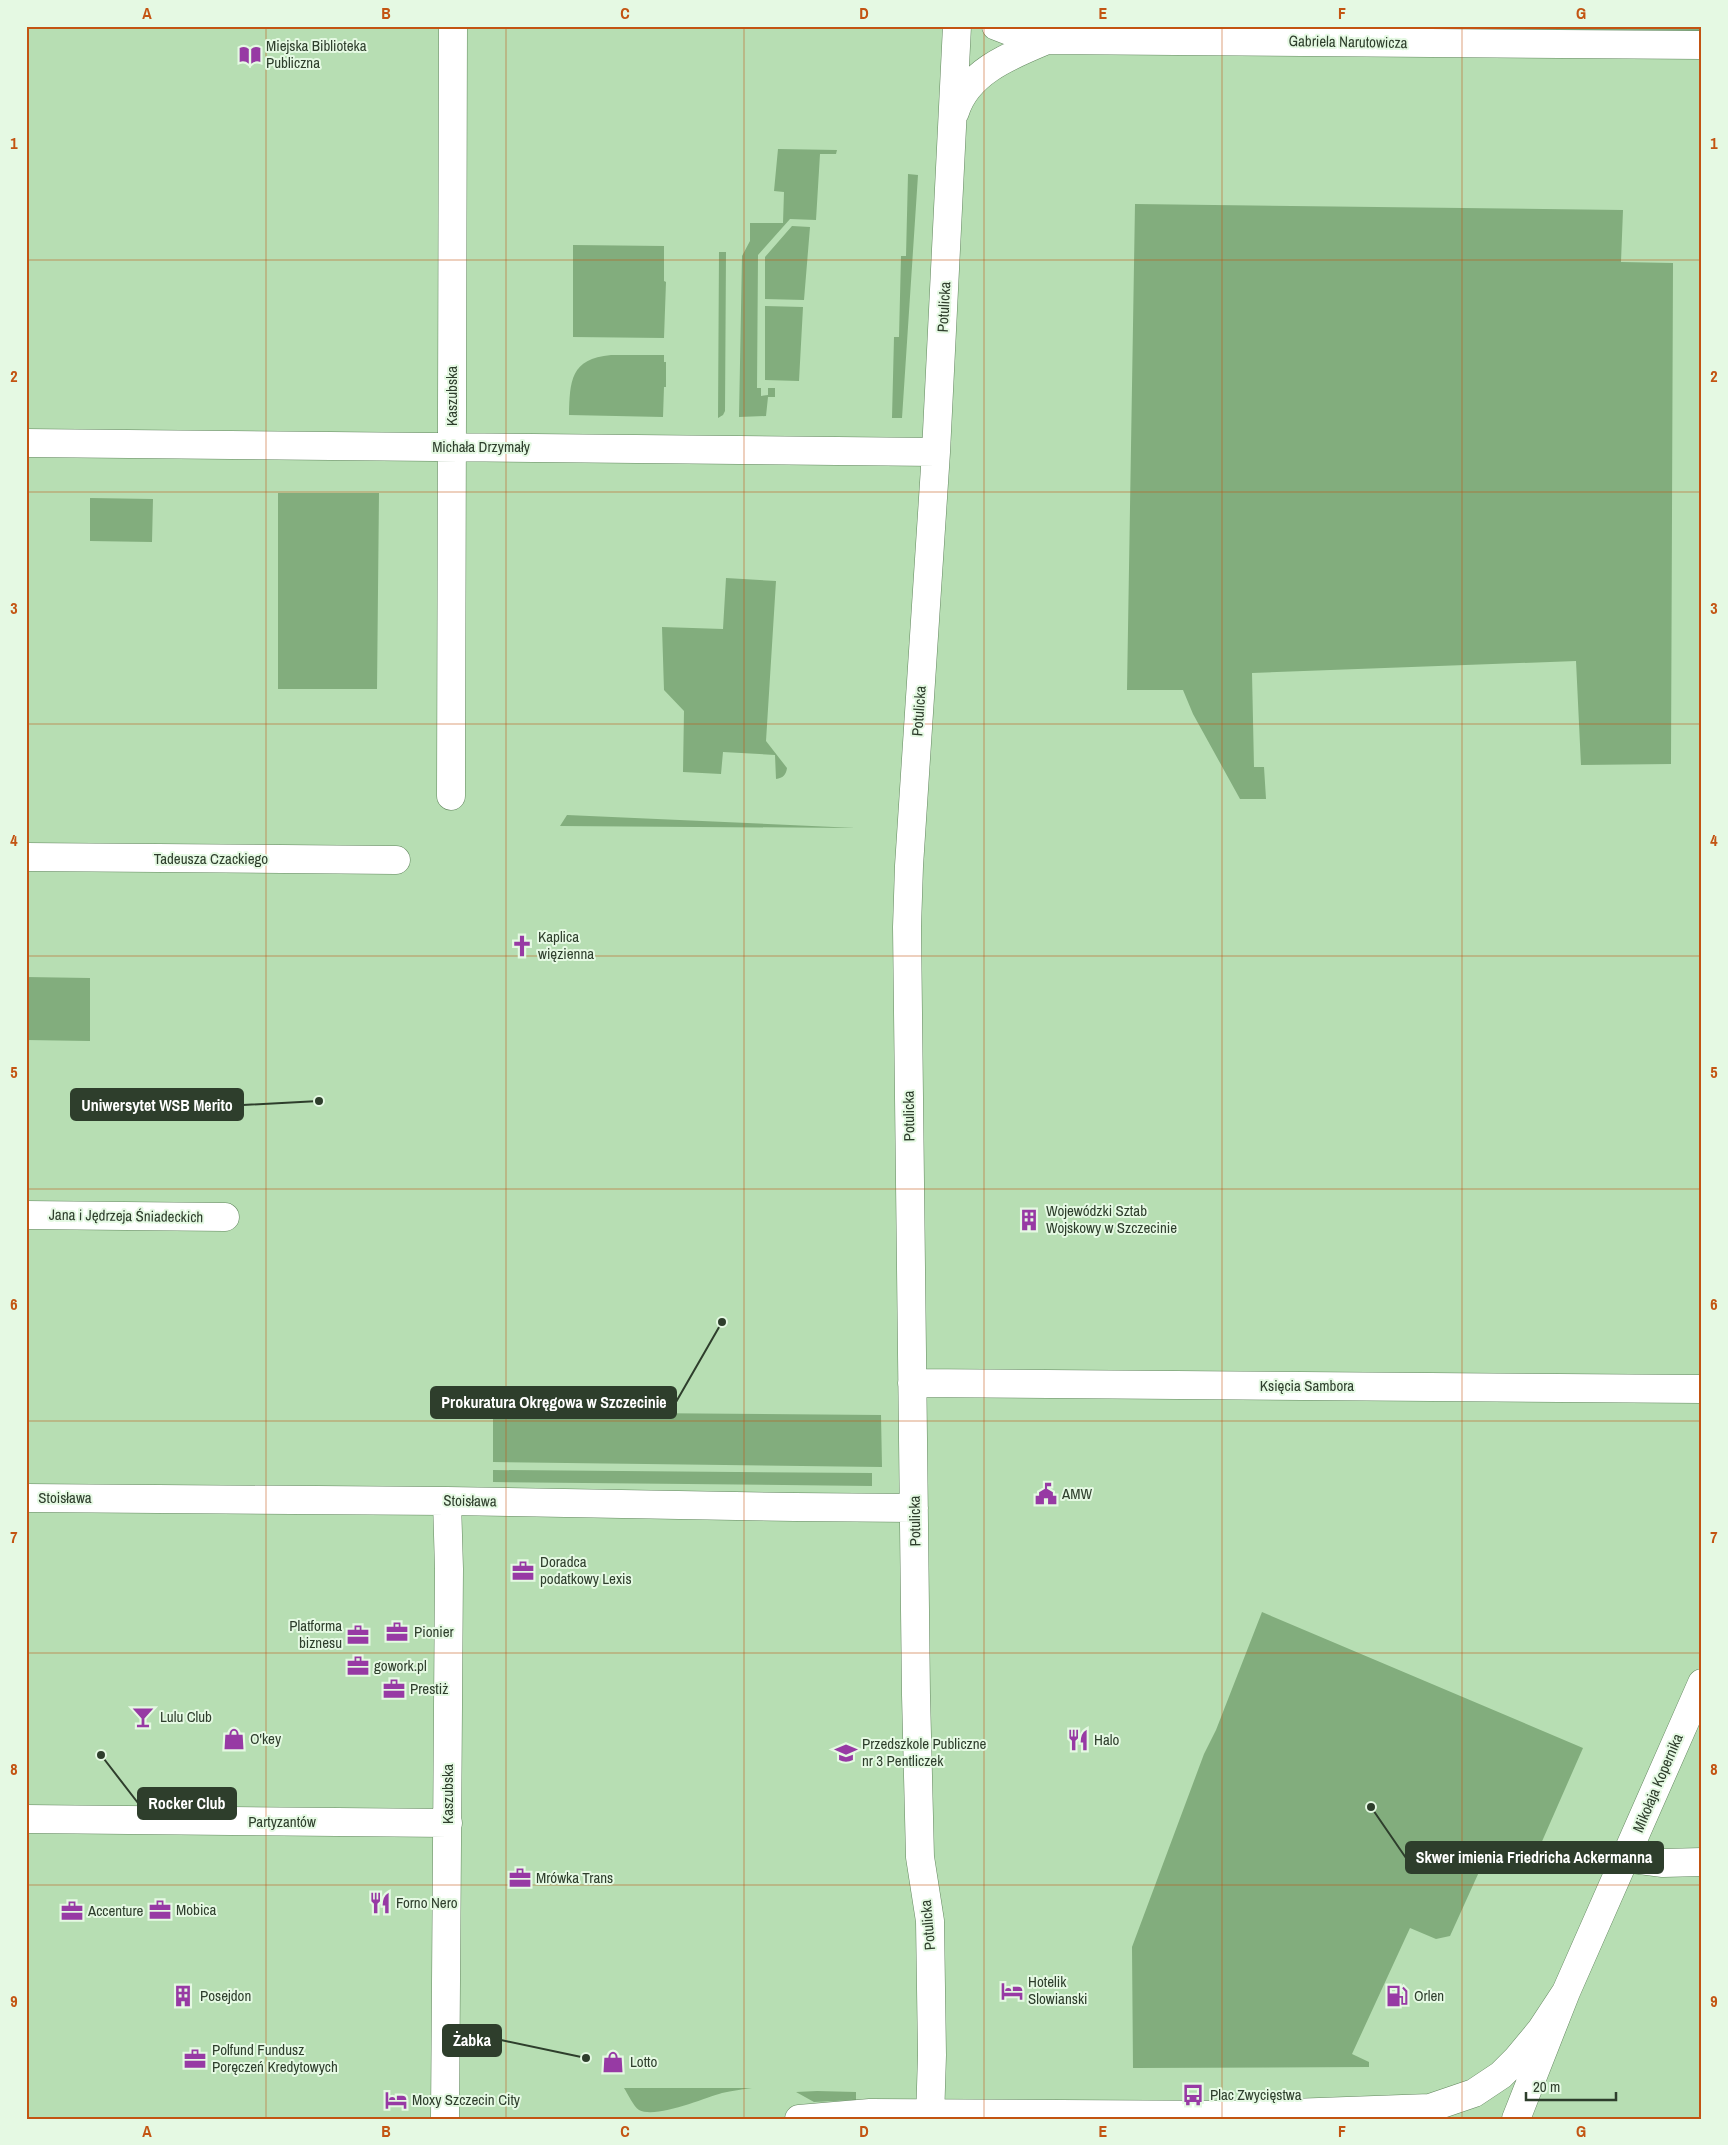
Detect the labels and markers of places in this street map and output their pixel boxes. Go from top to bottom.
place label: Miejska Biblioteka Publiczna [266,35,367,73]
library icon: Miejska Biblioteka Publiczna [237,42,263,68]
place label: Kaplica więzienna [538,926,594,964]
church icon: Kaplica więzienna [509,933,535,959]
callout: Uniwersytet WSB Merito [71,1089,243,1120]
place label: Wojewódzki Sztab Wojskowy w Szczecinie [1046,1200,1177,1238]
building icon: Wojewódzki Sztab Wojskowy w Szczecinie [1016,1207,1042,1233]
callout: Prokuratura Okręgowa w Szczecinie [431,1387,676,1418]
public building icon: AMW [1033,1481,1059,1507]
place label: AMW [1061,1483,1092,1504]
place label: Doradca podatkowy Lexis [540,1551,632,1589]
office icon: Doradca podatkowy Lexis [510,1558,536,1584]
place label: Platforma biznesu [289,1615,342,1653]
office icon: Pionier [384,1619,410,1645]
place label: Pionier [414,1621,454,1642]
office icon: Platforma biznesu [345,1622,371,1648]
office icon: gowork.pl [345,1653,371,1679]
place label: gowork.pl [374,1655,427,1676]
office icon: Prestiż [381,1676,407,1702]
place label: Prestiż [410,1678,448,1699]
bar icon: Lulu Club [130,1704,156,1730]
place label: Lulu Club [160,1706,212,1727]
shop icon: O'key [221,1726,247,1752]
restaurant icon: Halo [1065,1727,1091,1753]
place label: O'key [250,1728,282,1749]
place label: Halo [1094,1729,1119,1750]
place label: Przedszkole Publiczne nr 3 Pentliczek [862,1733,987,1771]
school or university icon: Przedszkole Publiczne nr 3 Pentliczek [833,1740,859,1766]
callout: Rocker Club [138,1788,236,1819]
callout: Skwer imienia Friedricha Ackermanna [1406,1842,1663,1873]
office icon: Mrówka Trans [507,1865,533,1891]
place label: Mrówka Trans [536,1867,613,1888]
restaurant icon: Forno Nero [367,1890,393,1916]
place label: Forno Nero [396,1892,458,1913]
office icon: Mobica [147,1897,173,1923]
office icon: Accenture [59,1898,85,1924]
place label: Mobica [176,1899,216,1920]
place label: Accenture [87,1900,144,1921]
place label: Hotelik Slowianski [1028,1971,1087,2009]
hotel icon: Hotelik Slowianski [999,1978,1025,2004]
building icon: Posejdon [170,1983,196,2009]
fuel station icon: Orlen [1384,1983,1410,2009]
place label: Posejdon [200,1985,251,2006]
place label: Orlen [1414,1985,1444,2006]
callout: Żabka [443,2025,501,2056]
place label: Polfund Fundusz Poręczeń Kredytowych [212,2039,338,2077]
office icon: Polfund Fundusz Poręczeń Kredytowych [182,2046,208,2072]
shop icon: Lotto [600,2049,626,2075]
place label: Lotto [630,2051,658,2072]
bus stop icon: Plac Zwycięstwa [1180,2082,1206,2108]
place label: Plac Zwycięstwa [1210,2084,1302,2105]
hotel icon: Moxy Szczecin City [383,2087,409,2113]
place label: Moxy Szczecin City [412,2089,521,2110]

